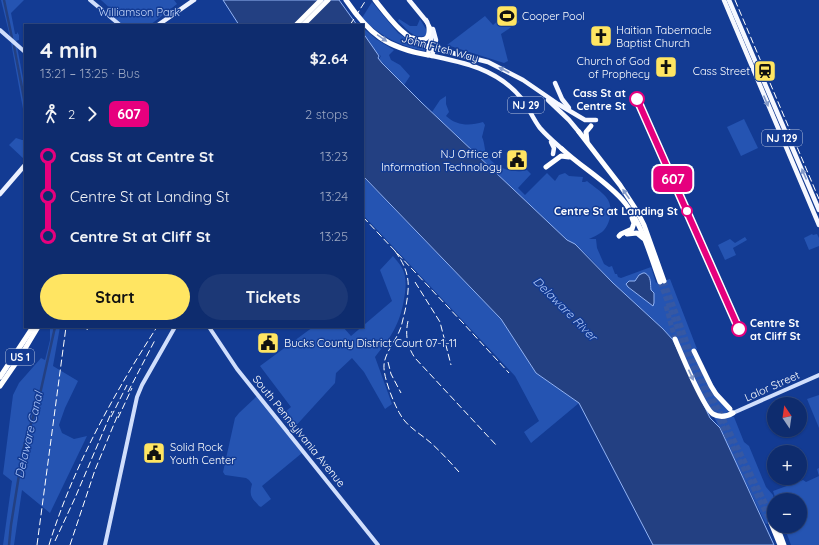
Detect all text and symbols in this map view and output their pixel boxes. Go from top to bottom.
sports icon: Cooper Pool [494,3,520,29]
park label: Williamson Park [98,5,180,19]
place label: Cooper Pool [522,9,585,23]
church icon: Haitian Tabernacle Baptist Church [588,23,614,49]
place label: Haitian Tabernacle Baptist Church [616,23,712,50]
street label: John Fitch Way [400,31,480,65]
one-way arrow [376,34,387,42]
text: 4 min [40,36,98,64]
text: $2.64 [310,49,348,68]
place label: Church of God of Prophecy [577,54,650,81]
church icon: Church of God of Prophecy [653,54,679,80]
station icon: Cass Street [752,58,778,84]
place label: Cass Street [693,64,750,78]
text: 13:21 – 13:25 · Bus [40,65,140,81]
one-way arrow [498,67,510,73]
place label: Cass St at Centre St [573,86,626,113]
marker: Cass St at Centre St [629,91,645,107]
one-way arrow [764,95,770,107]
road number: NJ 29 [508,97,544,113]
icon: walk [40,103,62,125]
icon: forward [81,103,103,125]
text: 607 [117,105,141,123]
text: 2 [68,106,75,122]
text: 2 stops [305,106,348,122]
road number: NJ 129 [762,130,802,146]
text: Cass St at Centre St [70,147,214,166]
place label: NJ Office of Information Technology [381,147,502,174]
public building icon: NJ Office of Information Technology [504,147,530,173]
text: 13:23 [320,148,348,164]
line badge: 607 [650,166,696,192]
one-way arrow [800,168,806,180]
text: 607 [661,170,685,188]
text: Centre St at Landing St [70,187,230,206]
text: 13:24 [320,188,348,204]
one-way arrow [622,189,630,199]
place label: Centre St at Landing St [554,204,678,218]
marker: Centre St at Landing St [681,205,693,217]
text: Centre St at Cliff St [70,227,211,246]
text: 13:25 [320,228,348,244]
water label: Delaware River [530,273,602,345]
button: Start [40,274,190,320]
button: Tickets [198,274,348,320]
place label: Centre St at Cliff St [750,316,801,343]
marker: Centre St at Cliff St [731,321,747,337]
public building icon: Bucks County District Court 07-1-11 [255,330,281,356]
place label: Bucks County District Court 07-1-11 [284,336,457,350]
road number: US 1 [6,349,34,365]
street label: Lalor Street [742,368,802,404]
one-way arrow [688,369,694,380]
street label: South Pennsylvania Avenue [250,372,348,490]
water label: Delaware Canal [11,389,46,480]
north arrow [767,397,807,437]
map controls [767,397,807,533]
public building icon: Solid Rock Youth Center [141,440,167,466]
place label: Solid Rock Youth Center [170,440,236,467]
button: + [767,445,807,485]
button: − [767,493,807,533]

